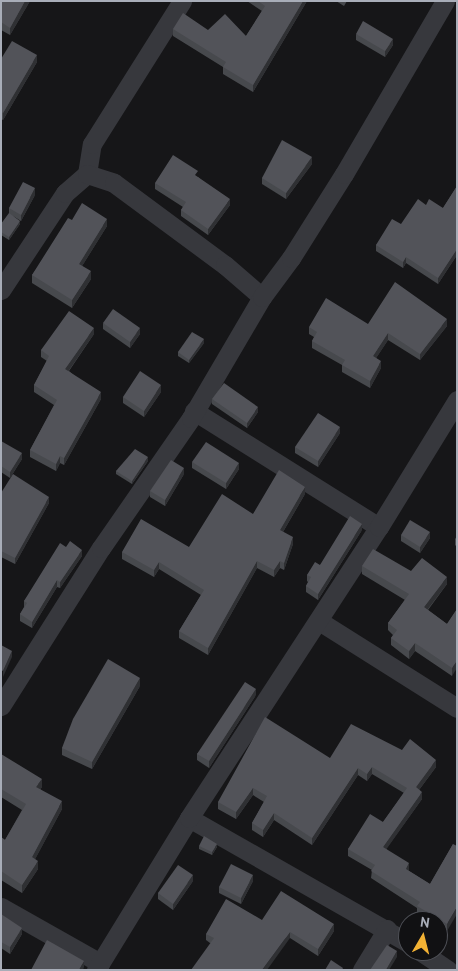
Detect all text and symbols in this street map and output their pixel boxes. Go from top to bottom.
north arrow [398,911,448,961]
text: N [419,913,431,932]

